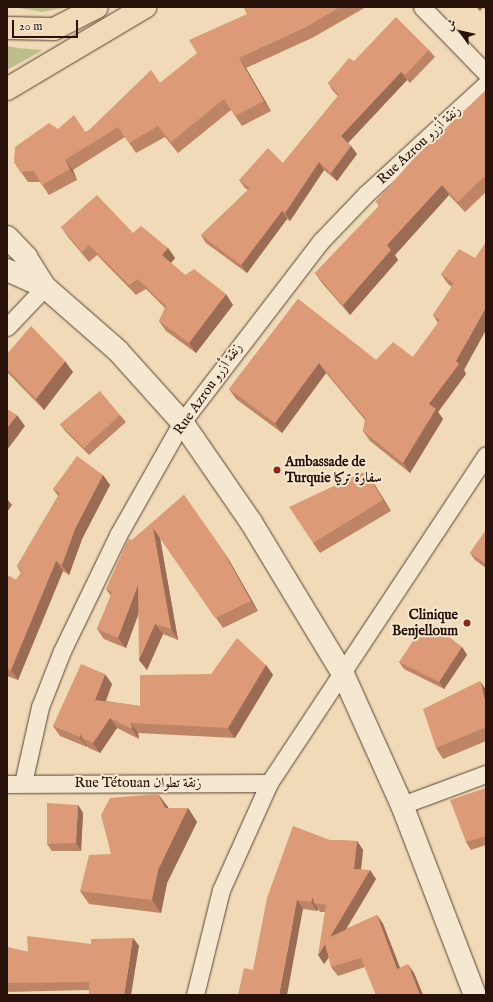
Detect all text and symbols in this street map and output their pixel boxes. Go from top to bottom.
scale bar [14,12,80,38]
north arrow [441,12,481,52]
text: ش [442,17,460,34]
text: 20 m [19,19,42,34]
street label: Rue Azrou زنقة أزرو [374,102,464,188]
street label: Rue Azrou زنقة أزرو [170,340,246,438]
place label: Ambassade de Turquie سفارة تركيا [285,454,382,486]
marker: Ambassade de Turquie سفارة تركيا [272,465,282,475]
place label: Clinique Benjelloum [392,607,458,640]
marker: Clinique Benjelloum [461,617,473,629]
street label: Rue Tétouan زنقة تطوان [75,775,201,791]

